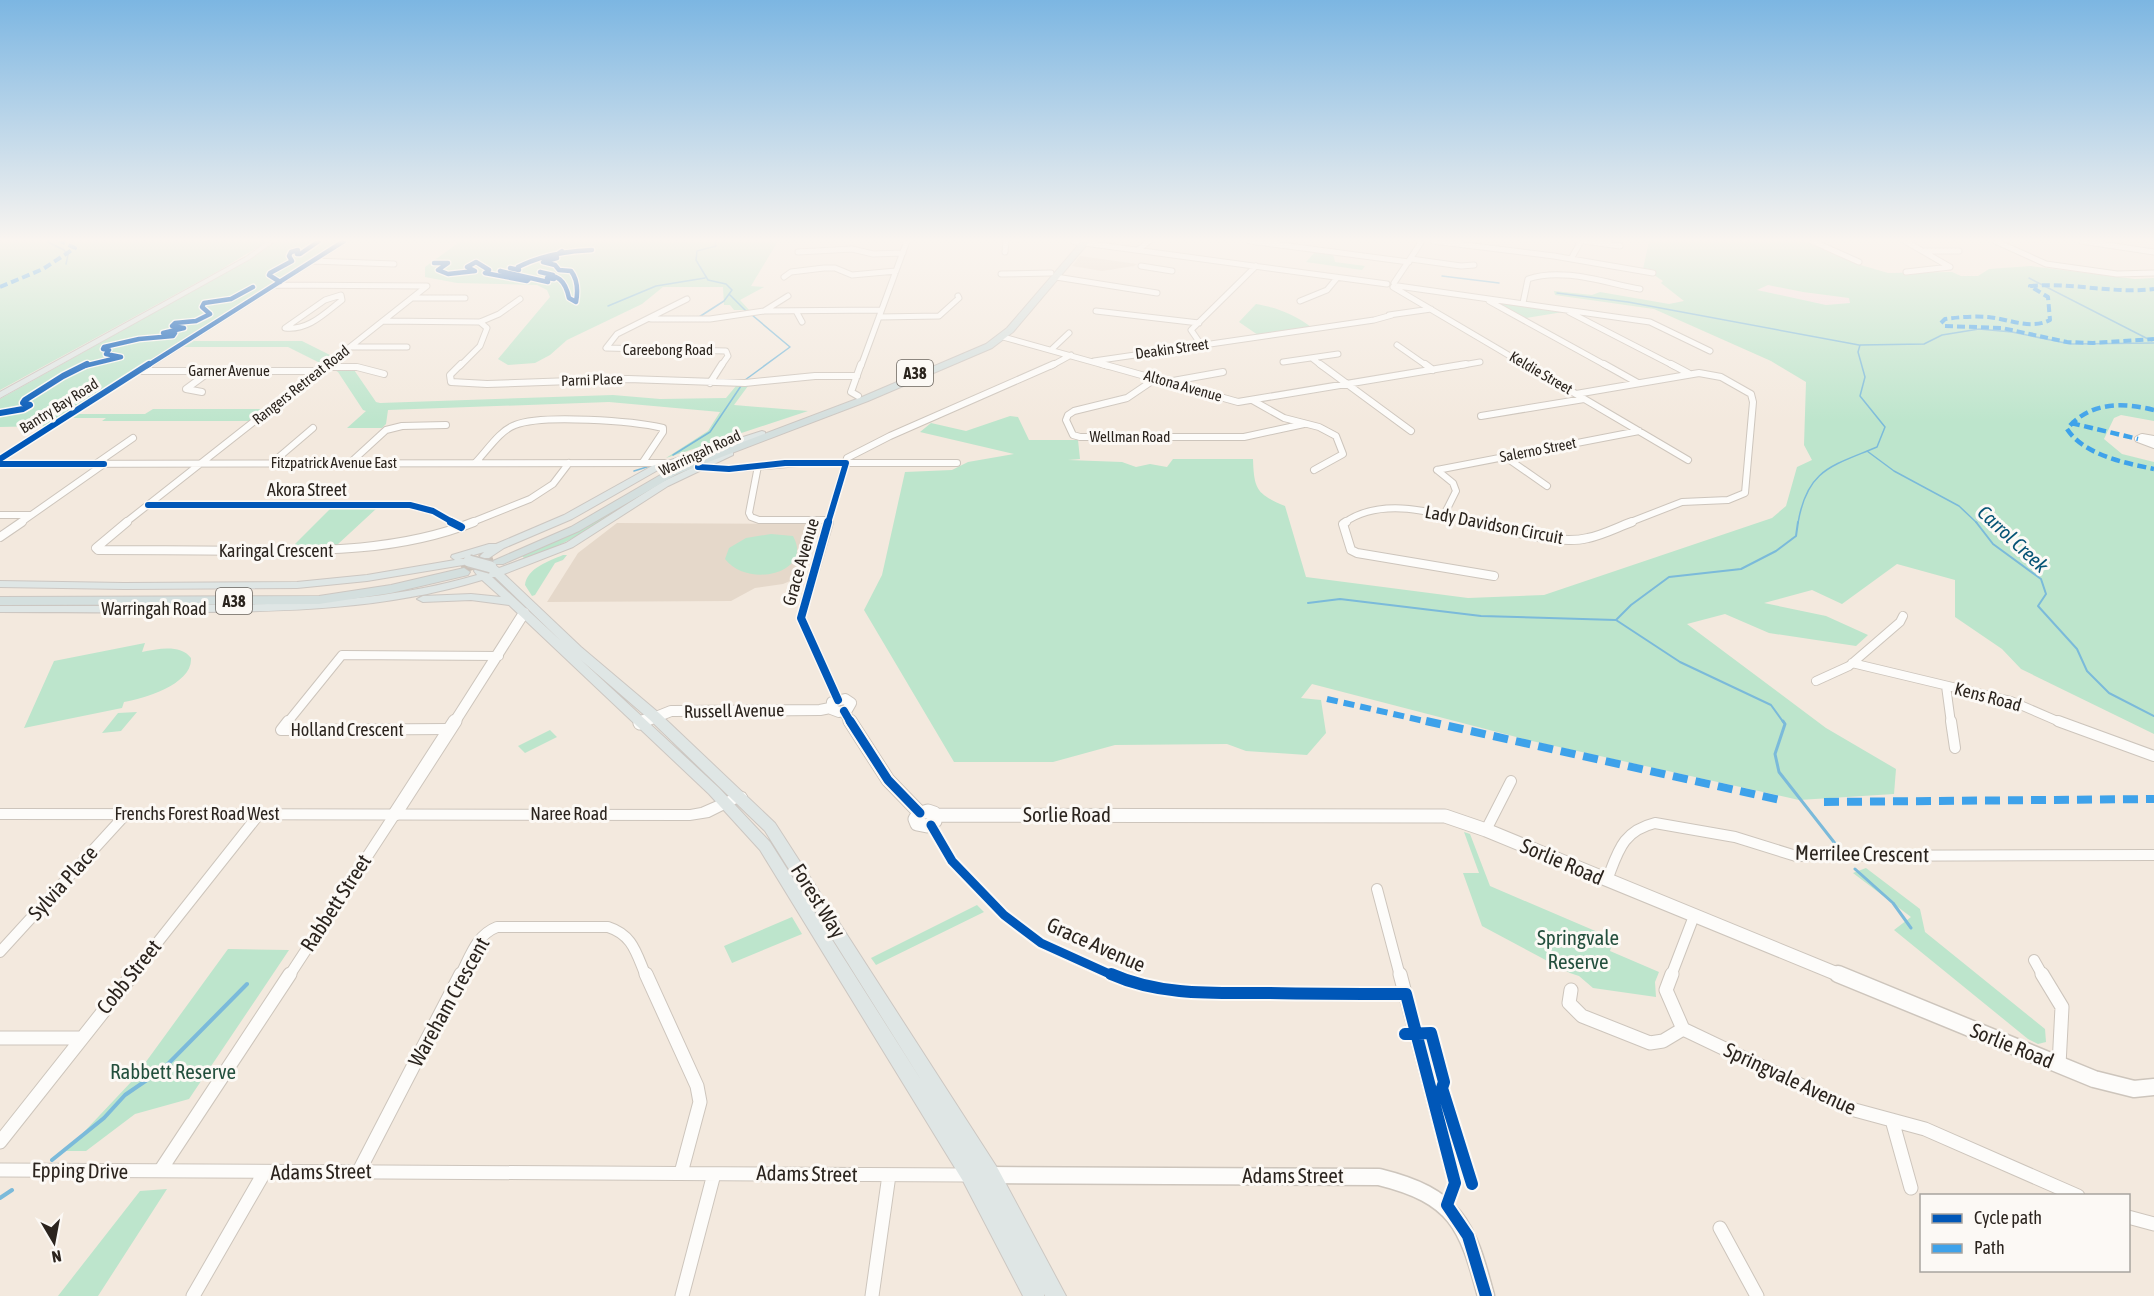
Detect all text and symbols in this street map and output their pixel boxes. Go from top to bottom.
street label: Deakin Street [1134,335,1210,362]
street label: Rangers Retreat Road [249,341,353,428]
street label: Careebong Road [623,341,713,358]
street label: Keldie Street [1507,348,1576,397]
road number: A38 [897,360,933,386]
street label: Garner Avenue [188,362,270,379]
street label: Altona Avenue [1142,366,1224,405]
street label: Parni Place [561,370,623,389]
street label: Bantry Bay Road [16,375,101,436]
street label: Warringah Road [656,426,743,479]
street label: Wellman Road [1090,428,1170,445]
street label: Salerno Street [1498,434,1578,465]
street label: Fitzpatrick Avenue East [271,454,397,471]
street label: Akora Street [267,479,347,500]
water label: Carrol Creek [1973,500,2053,577]
street label: Lady Davidson Circuit [1423,501,1565,548]
street label: Grace Avenue [778,516,823,608]
street label: Karingal Crescent [219,540,333,561]
road number: A38 [216,588,252,614]
street label: Warringah Road [101,598,207,619]
street label: Kens Road [1952,678,2024,716]
street label: Russell Avenue [684,699,784,722]
street label: Holland Crescent [290,719,404,740]
street label: Sorlie Road [1023,802,1111,826]
street label: Frenchs Forest Road West [114,803,280,824]
street label: Naree Road [530,803,608,824]
street label: Sorlie Road [1517,833,1607,889]
street label: Sylvia Place [23,840,102,924]
street label: Merrilee Crescent [1795,840,1929,866]
street label: Rabbett Street [295,849,375,955]
street label: Forest Way [787,859,851,942]
street label: Grace Avenue [1044,912,1149,976]
park label: Springvale Reserve [1537,925,1619,973]
street label: Wareham Crescent [403,933,494,1070]
street label: Cobb Street [91,935,165,1018]
street label: Sorlie Road [1967,1018,2058,1073]
street label: Springvale Avenue [1720,1037,1860,1119]
park label: Rabbett Reserve [110,1059,236,1083]
street label: Epping Drive [32,1157,128,1183]
street label: Adams Street [270,1158,372,1184]
street label: Adams Street [756,1160,858,1186]
street label: Adams Street [1242,1163,1344,1187]
legend [1920,1194,2130,1272]
text: Cycle path [1974,1207,2042,1228]
north arrow [24,1212,84,1272]
text: Path [1974,1237,2005,1258]
text: N [50,1247,63,1266]

